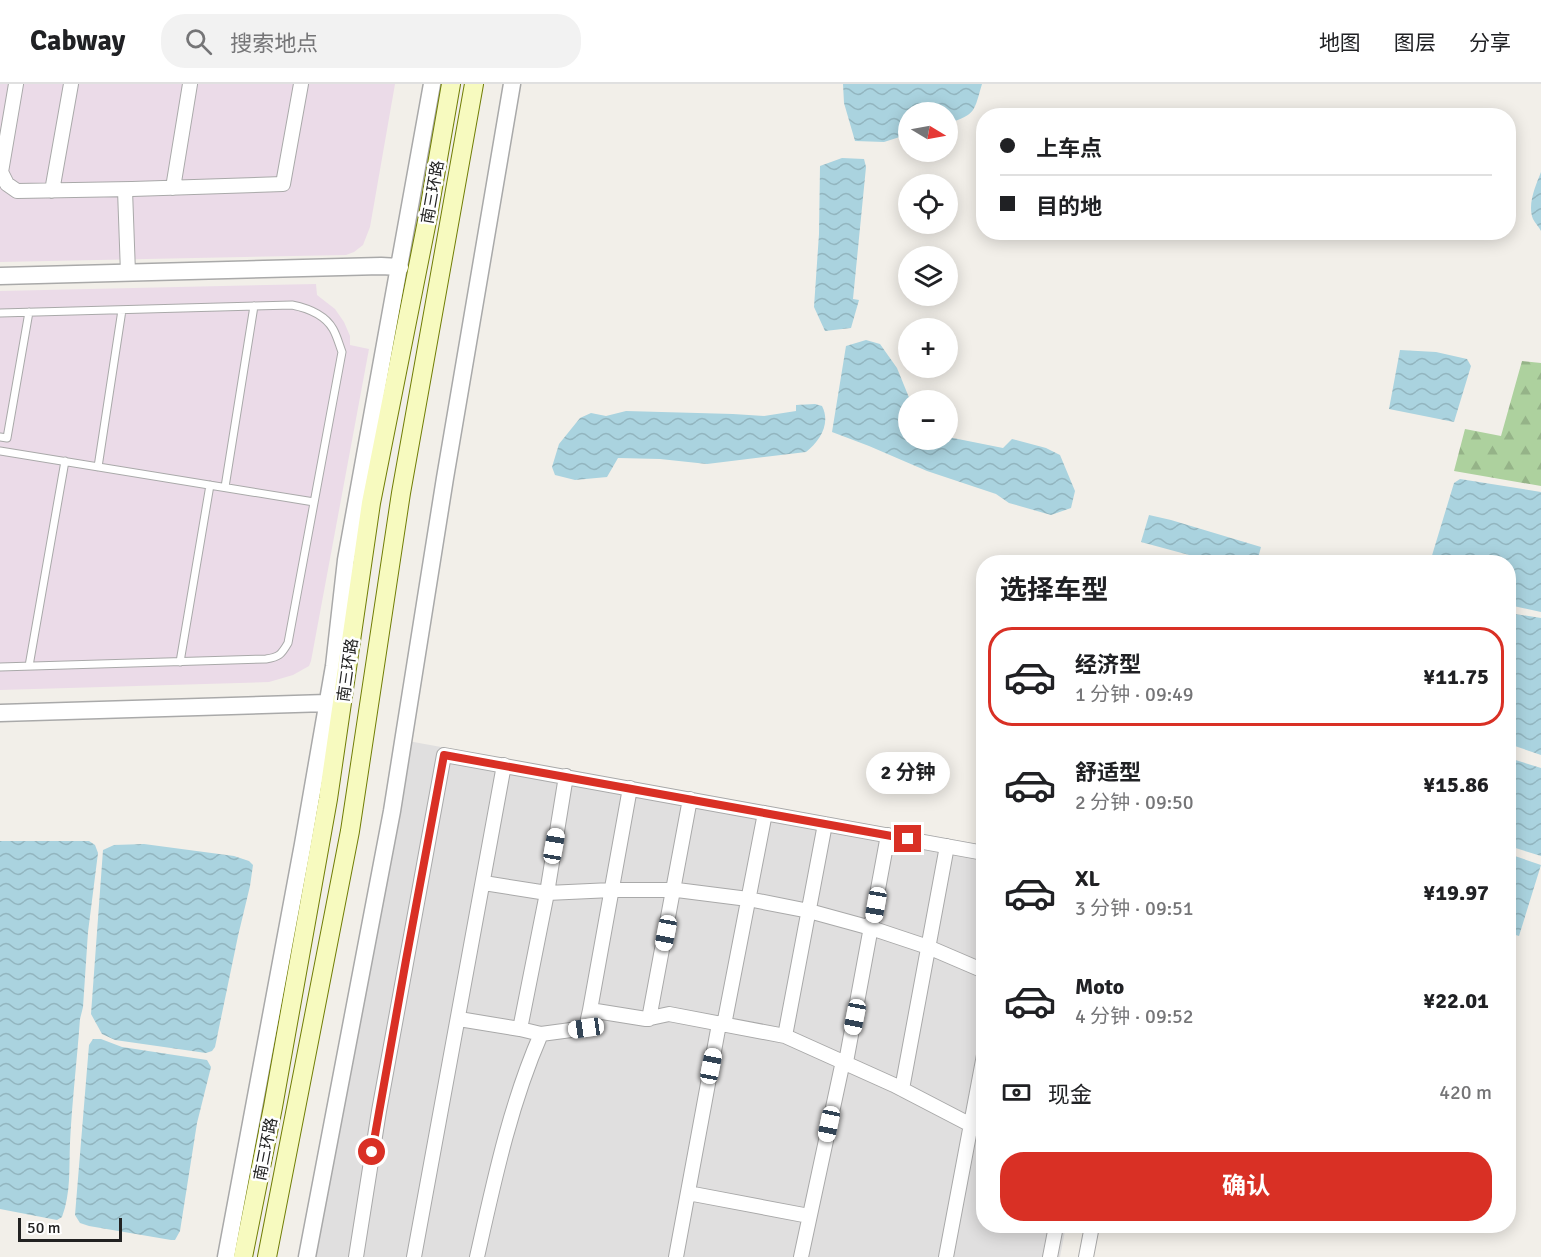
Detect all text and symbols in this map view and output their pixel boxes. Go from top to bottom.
search box [161,14,581,68]
text: Cabway [30,24,125,58]
icon: search [182,25,215,58]
text: 搜索地点 [230,30,318,57]
text: 地图 [1319,30,1361,56]
text: 图层 [1394,30,1436,56]
text: 分享 [1469,30,1511,56]
north arrow [898,102,958,162]
map controls [898,102,958,450]
text: 上车点 [1036,135,1102,162]
street label: 南三环路 [418,159,448,225]
button: locate [898,174,958,234]
text: 目的地 [1036,193,1102,220]
button: layers [898,246,958,306]
button: + [898,318,958,378]
button: − [898,390,958,450]
text: 选择车型 [1000,574,1108,607]
street label: 南三环路 [334,637,362,703]
icon: car [1003,650,1057,704]
text: 经济型 [1075,651,1141,678]
text: ¥11.75 [1423,663,1489,690]
text: 1 分钟 · 09:49 [1075,682,1194,707]
callout: 2 分钟 [866,752,950,794]
icon: car [1003,758,1057,812]
text: 舒适型 [1075,759,1141,786]
text: 2 分钟 [880,760,936,785]
text: ¥15.86 [1423,771,1489,798]
text: 2 分钟 · 09:50 [1075,790,1194,815]
route end [894,825,921,852]
car [542,827,566,865]
text: XL [1075,865,1100,892]
icon: car [1003,866,1057,920]
text: ¥19.97 [1423,879,1489,906]
car [864,886,888,924]
text: 3 分钟 · 09:51 [1075,896,1194,921]
car [654,914,678,952]
text: Moto [1075,973,1124,1000]
icon: car [1003,974,1057,1028]
text: ¥22.01 [1423,987,1489,1014]
car [843,998,867,1036]
text: 4 分钟 · 09:52 [1075,1004,1194,1029]
car [567,1017,605,1039]
car [699,1047,723,1085]
icon: cash [1000,1076,1033,1109]
text: 420 m [1439,1080,1492,1105]
text: 现金 [1048,1081,1092,1108]
car [816,1105,842,1143]
street label: 南三环路 [250,1116,282,1183]
route start [358,1138,385,1165]
button: 确认 [1000,1152,1492,1221]
scale bar [18,1215,122,1242]
text: 50 m [27,1218,61,1238]

